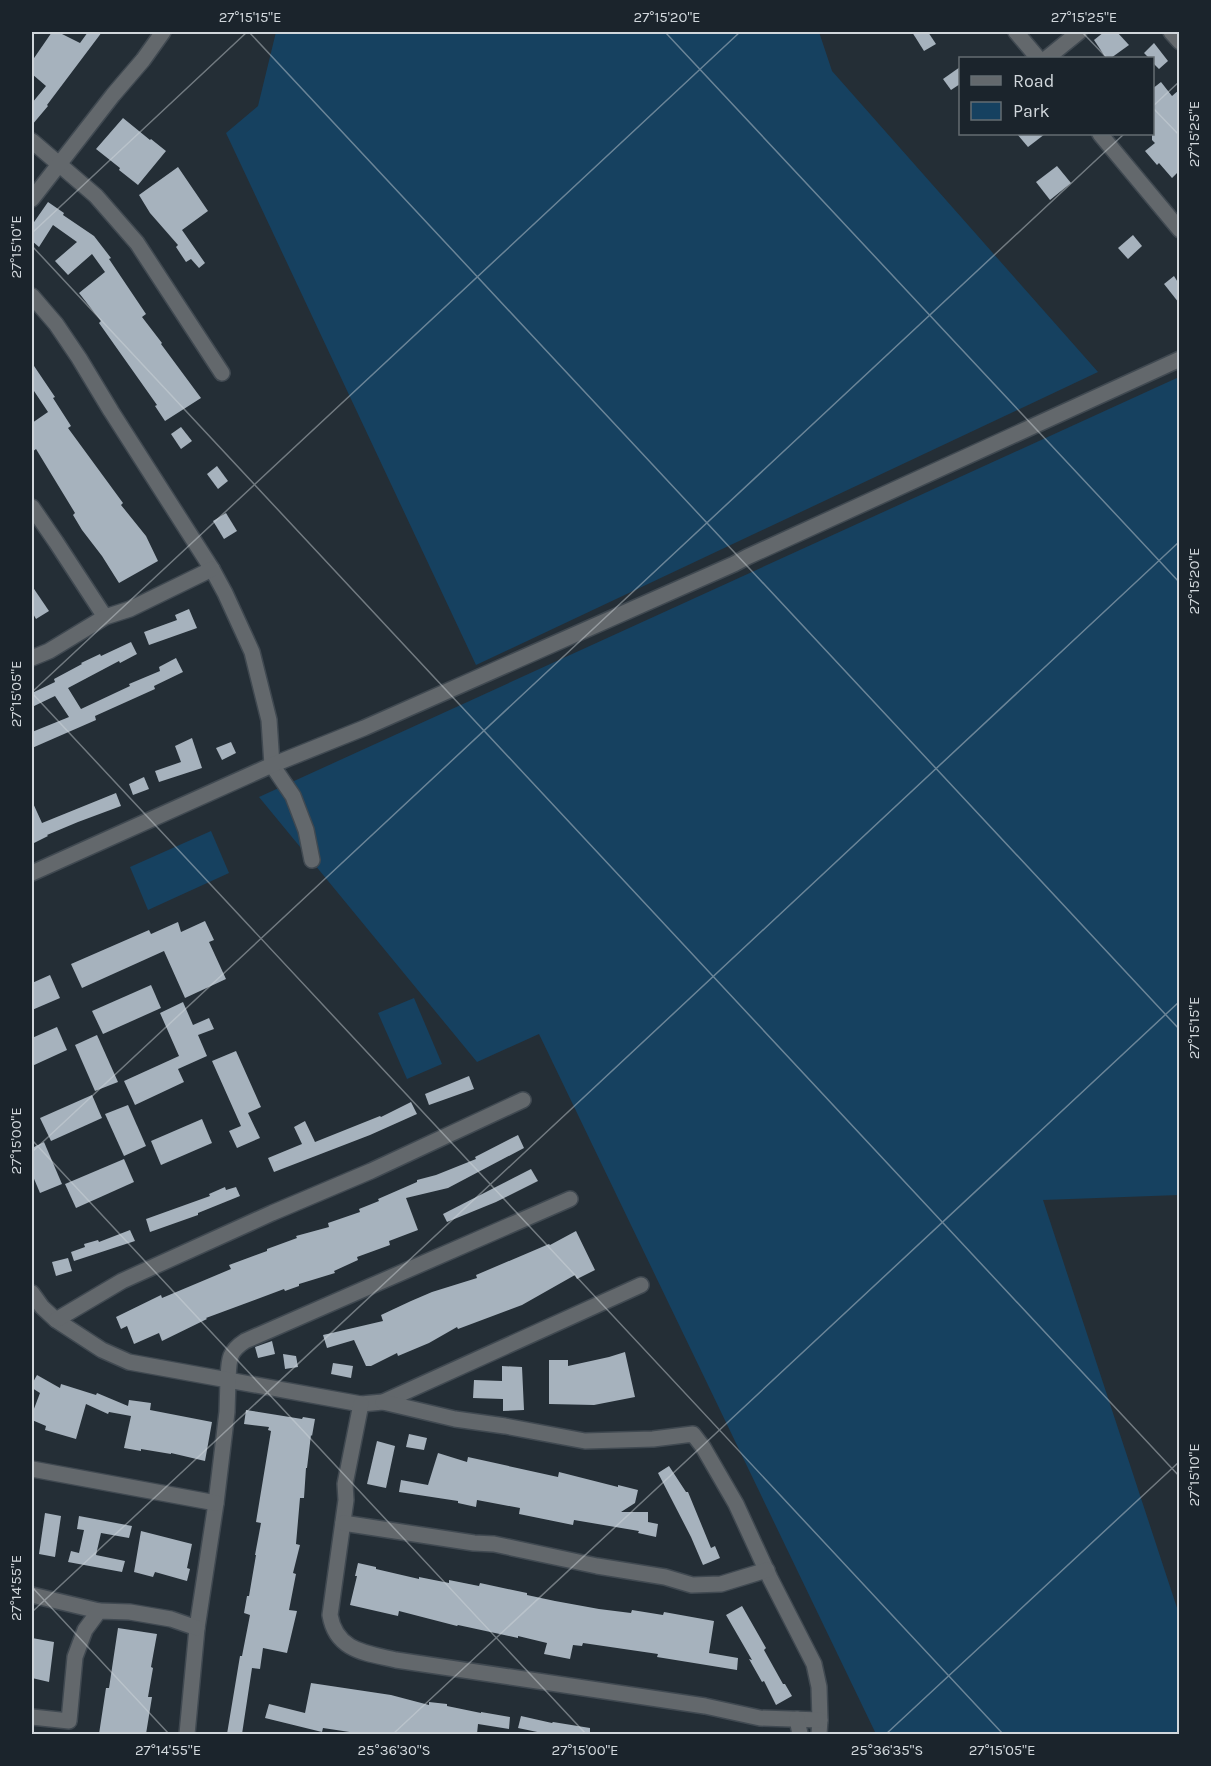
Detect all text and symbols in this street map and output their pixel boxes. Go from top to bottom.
text: 27°15'15"E [219,8,281,26]
text: 27°15'20"E [634,8,700,26]
text: 27°15'25"E [1051,8,1117,26]
legend [959,57,1154,135]
text: Road [1013,70,1054,92]
text: Park [1013,100,1050,122]
text: 27°15'25"E [1185,101,1203,167]
text: 27°15'10"E [7,215,25,279]
text: 27°15'20"E [1185,548,1203,614]
text: 27°15'05"E [7,661,25,727]
text: 27°15'15"E [1185,997,1203,1059]
text: 27°15'00"E [7,1107,25,1175]
text: 27°15'10"E [1185,1443,1203,1507]
text: 27°14'55"E [7,1555,25,1621]
text: 27°14'55"E [135,1741,201,1759]
text: 25°36'30"S [357,1741,431,1759]
text: 27°15'00"E [551,1741,619,1759]
text: 25°36'35"S [851,1741,923,1759]
text: 27°15'05"E [969,1741,1035,1759]

